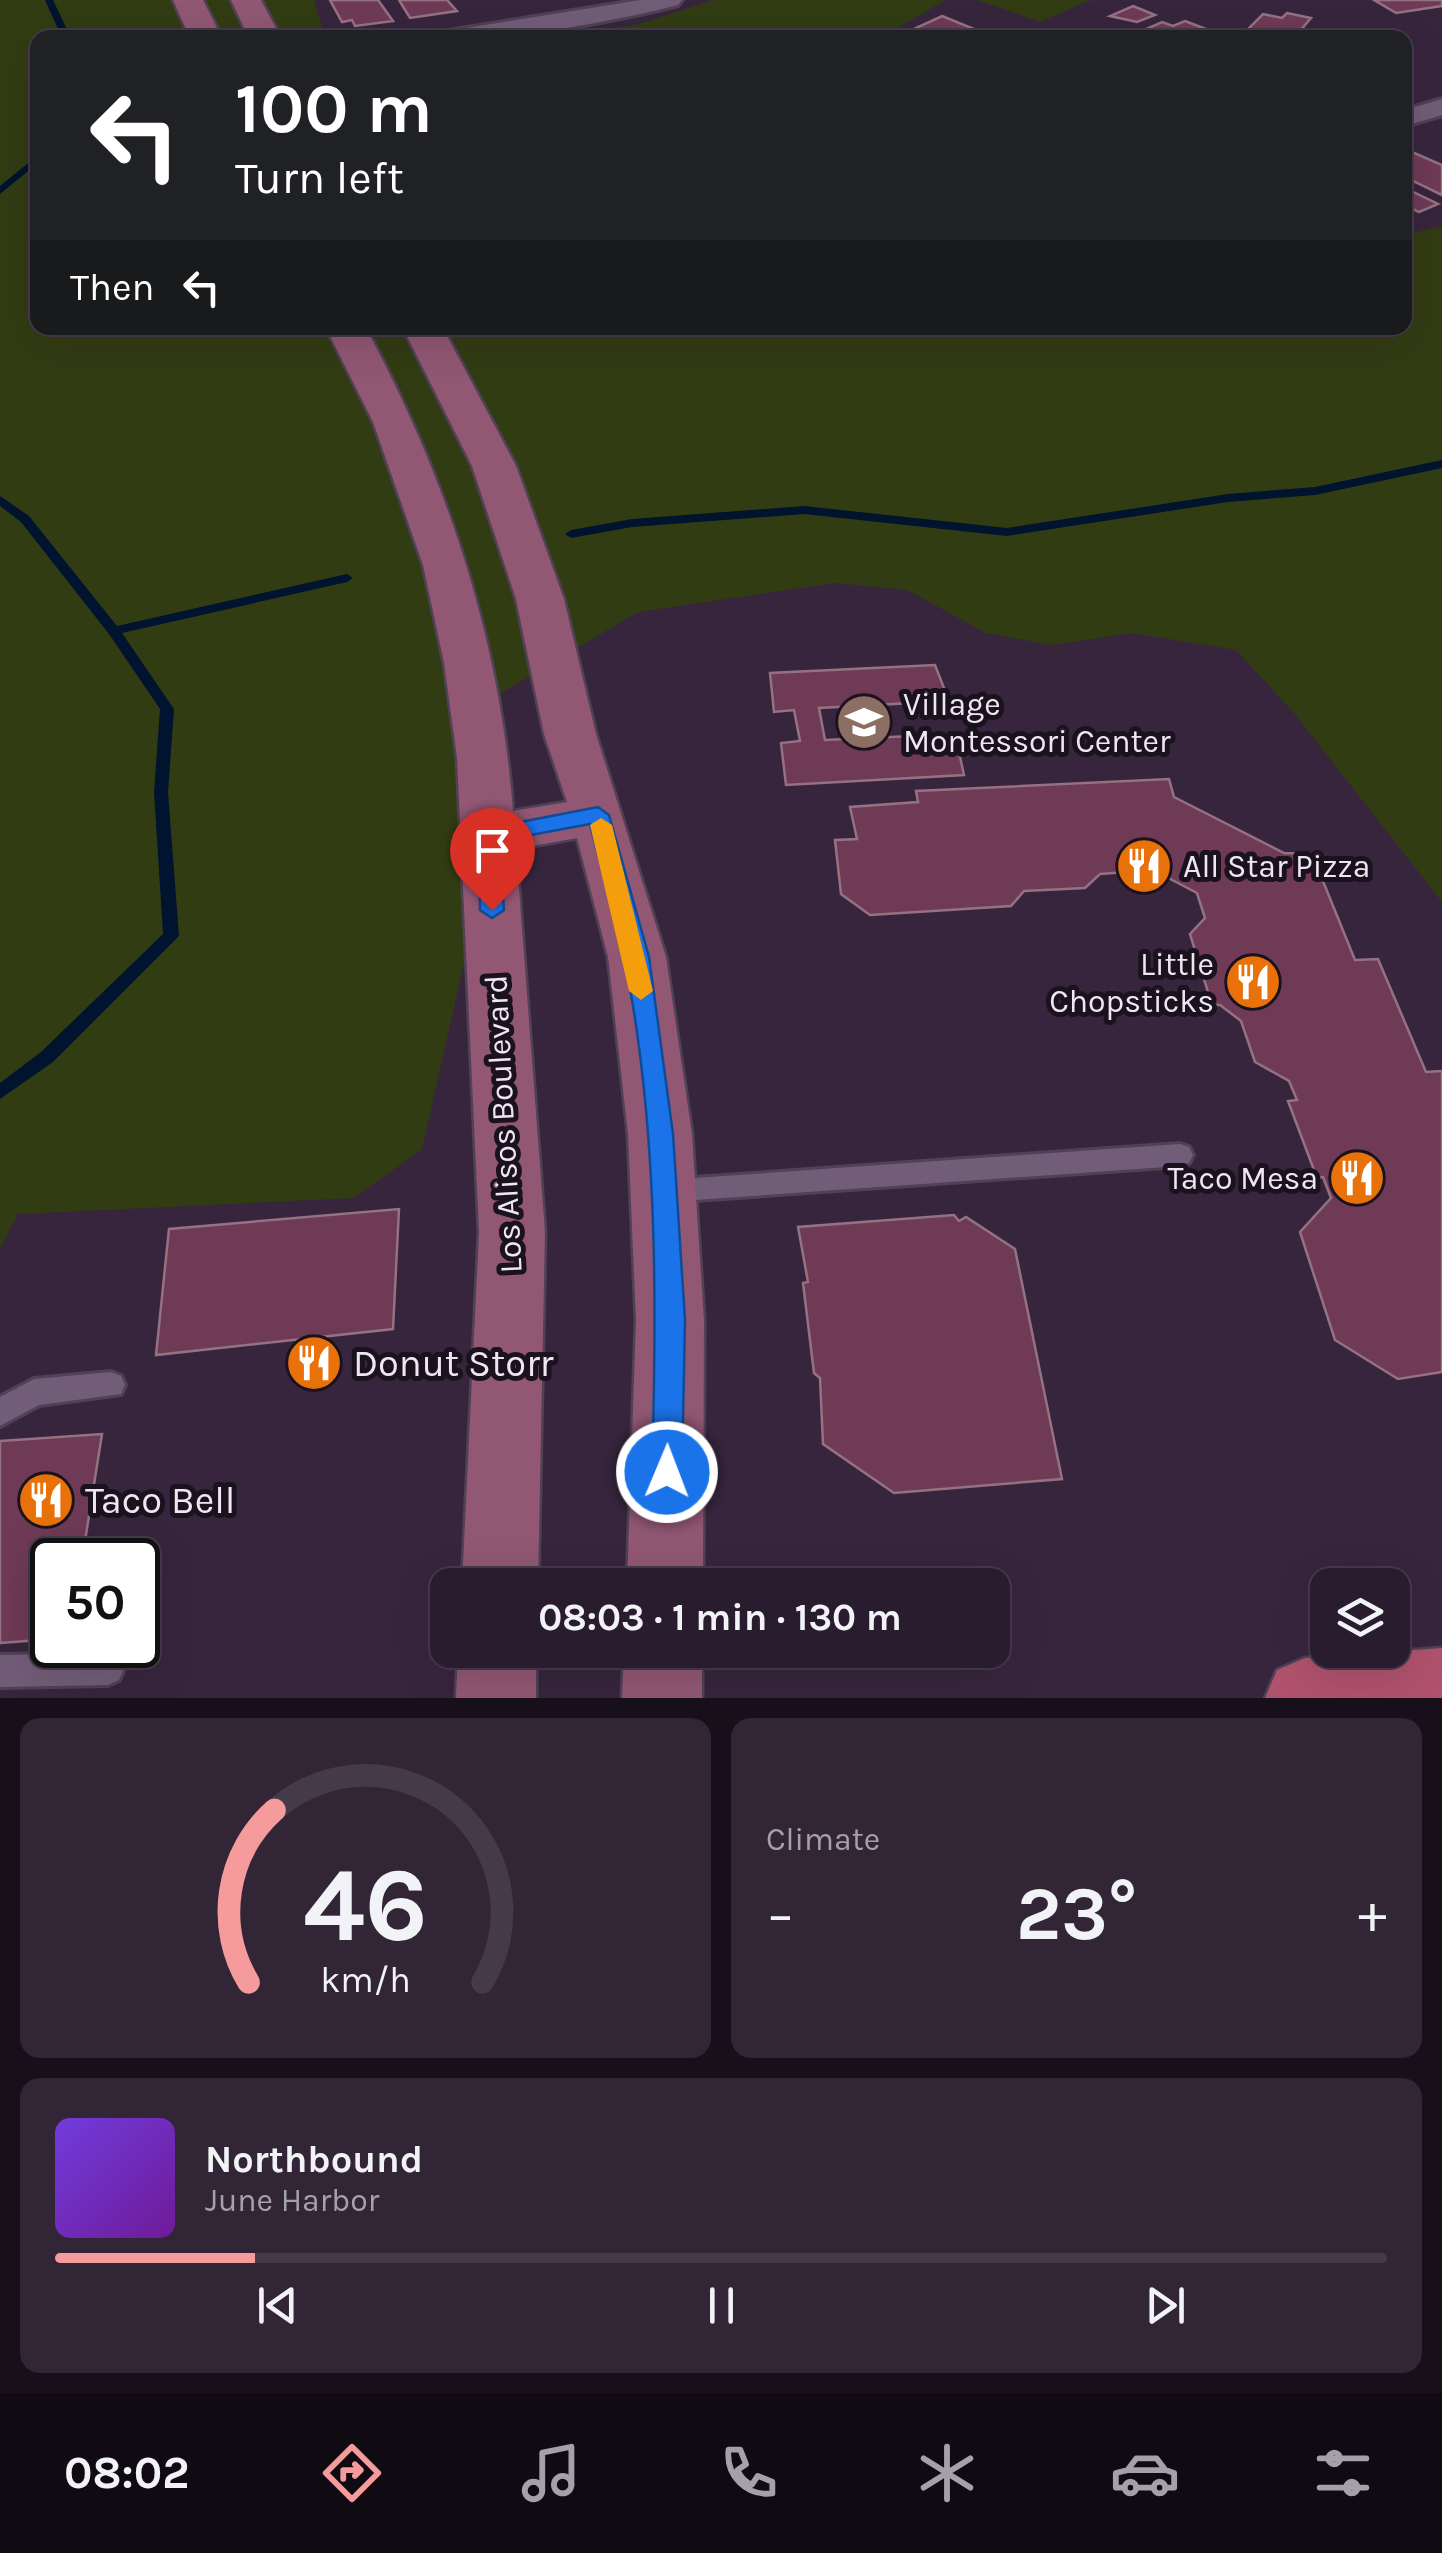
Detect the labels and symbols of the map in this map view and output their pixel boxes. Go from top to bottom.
place label: Village Montessori Center [903,686,1171,760]
school or university icon: Village Montessori Center [834,692,894,752]
pin [450,808,535,911]
restaurant icon: All Star Pizza [1114,836,1174,896]
place label: All Star Pizza [1183,848,1370,885]
place label: Little Chopsticks [1049,946,1214,1020]
restaurant icon: Little Chopsticks [1223,952,1283,1012]
street label: Los Alisos Boulevard [477,974,530,1274]
restaurant icon: Taco Mesa [1327,1148,1387,1208]
place label: Taco Mesa [1168,1160,1318,1197]
restaurant icon: Donut Storr [284,1333,344,1393]
place label: Donut Storr [353,1341,554,1386]
position arrow [615,1420,719,1524]
restaurant icon: Taco Bell [16,1470,76,1530]
place label: Taco Bell [85,1478,235,1523]
speed limit sign: 50 [30,1538,160,1668]

